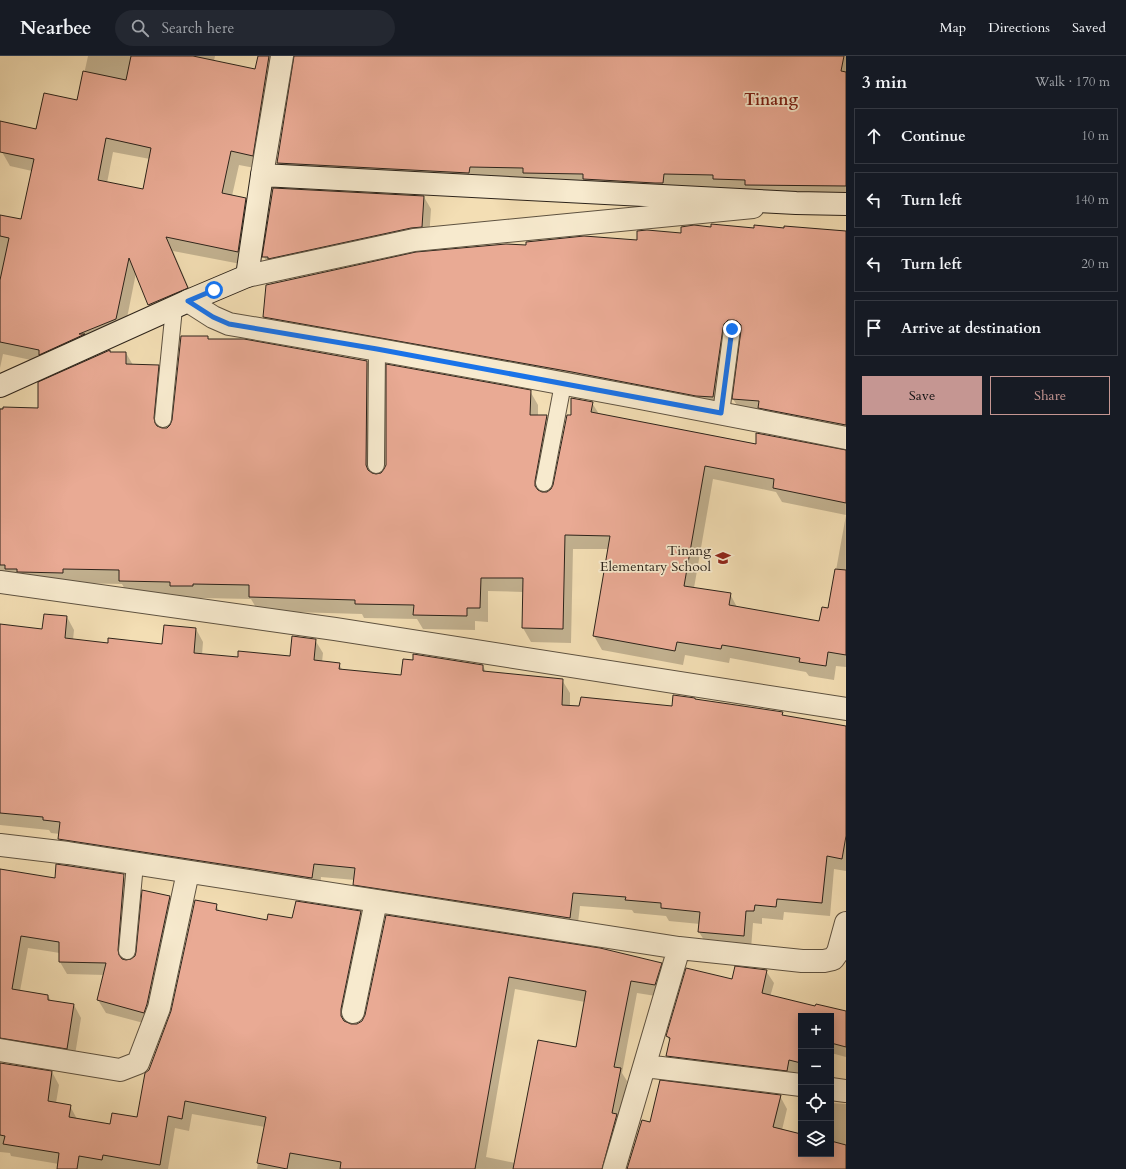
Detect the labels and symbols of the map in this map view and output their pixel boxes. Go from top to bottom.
district label: Tinang [744,89,799,111]
route start [205,281,223,299]
route end [723,320,741,338]
place label: Tinang Elementary School [600,541,711,576]
school or university icon: Tinang Elementary School [714,549,732,567]

